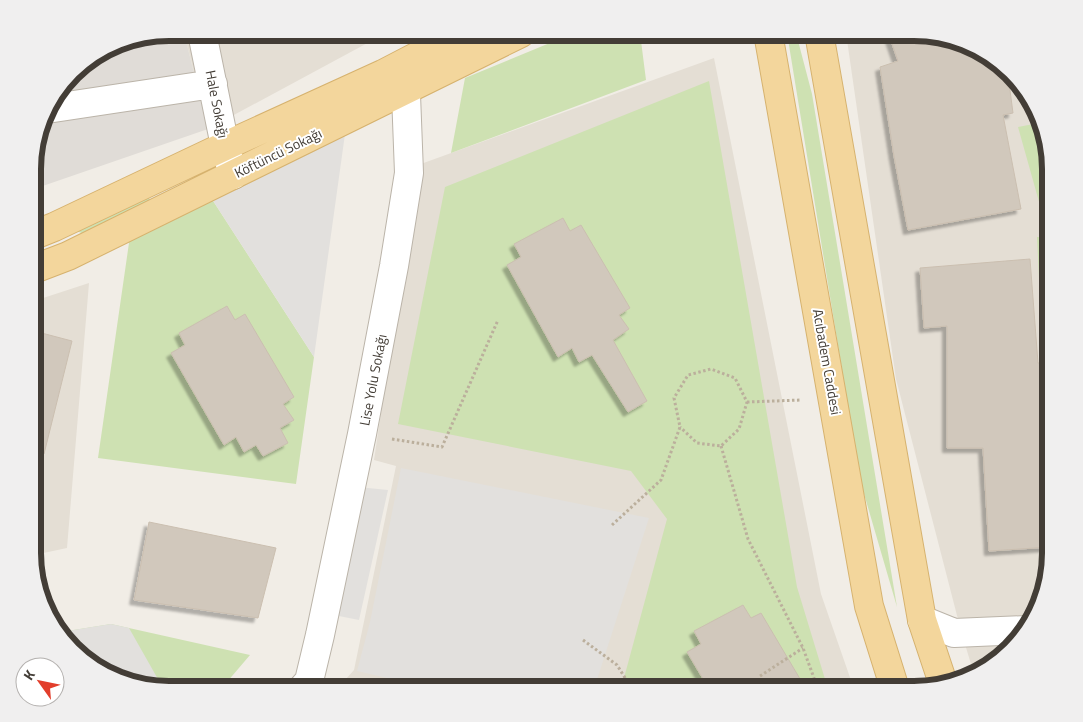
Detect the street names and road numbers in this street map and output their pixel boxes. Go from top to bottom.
street label: Hale Sokağı [201,68,234,140]
street label: Köftüncü Sokağı [230,122,325,183]
street label: Acıbadem Caddesi [808,307,847,417]
street label: Lise Yolu Sokağı [353,332,392,428]

